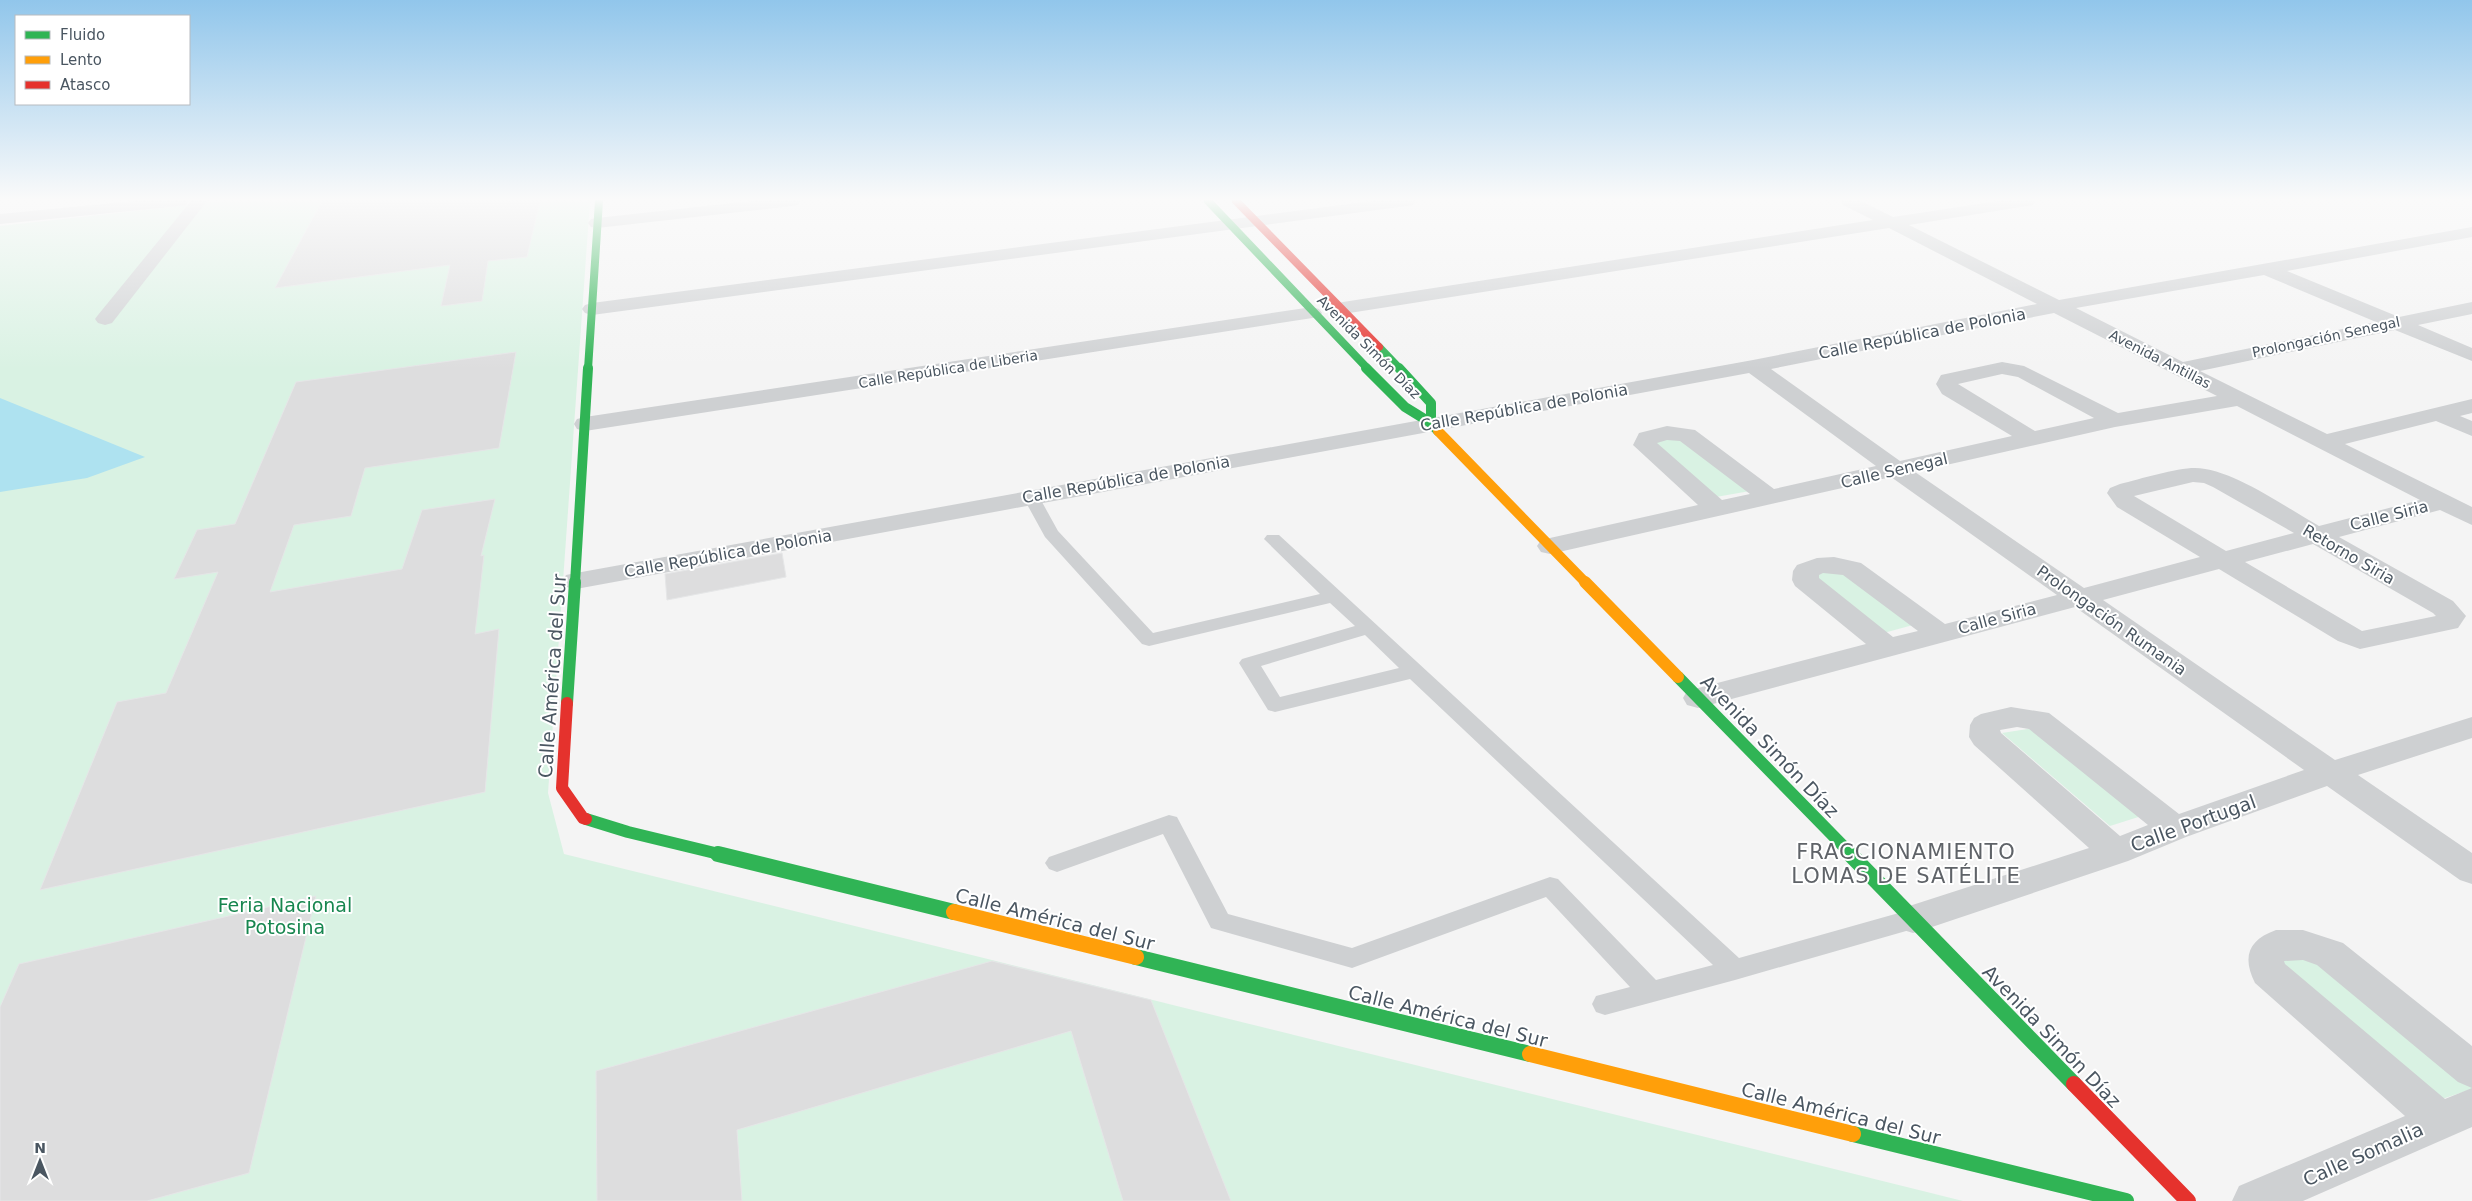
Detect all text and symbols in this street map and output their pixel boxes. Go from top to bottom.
legend [15,15,190,105]
text: Fluido [60,26,105,44]
text: Lento [60,51,102,69]
text: Atasco [60,76,110,94]
street label: Avenida Simón Díaz [1314,292,1424,402]
street label: Calle República de Polonia [1817,304,2027,363]
street label: Prolongación Senegal [2251,313,2401,361]
street label: Avenida Antillas [2107,326,2213,392]
street label: Calle República de Liberia [857,347,1039,391]
street label: Calle República de Polonia [1419,380,1629,435]
street label: Calle Senegal [1839,449,1949,492]
street label: Calle República de Polonia [1021,452,1231,507]
street label: Calle Siria [2348,497,2430,534]
street label: Retorno Siria [2299,520,2398,588]
street label: Calle República de Polonia [623,526,833,581]
street label: Prolongación Rumania [2033,561,2190,679]
street label: Calle América del Sur [534,573,570,779]
street label: Calle Siria [1956,599,2038,638]
street label: Avenida Simón Díaz [1696,670,1844,822]
street label: Calle Portugal [2127,790,2259,856]
district label: FRACCIONAMIENTO LOMAS DE SATÉLITE [1791,840,2021,888]
street label: Calle América del Sur [953,884,1157,954]
park label: Feria Nacional Potosina [218,894,352,938]
street label: Avenida Simón Díaz [1978,960,2126,1112]
street label: Calle América del Sur [1346,981,1550,1051]
street label: Calle América del Sur [1739,1078,1943,1148]
street label: Calle Somalia [2299,1118,2427,1190]
north arrow [15,1136,65,1186]
text: N [34,1140,46,1156]

